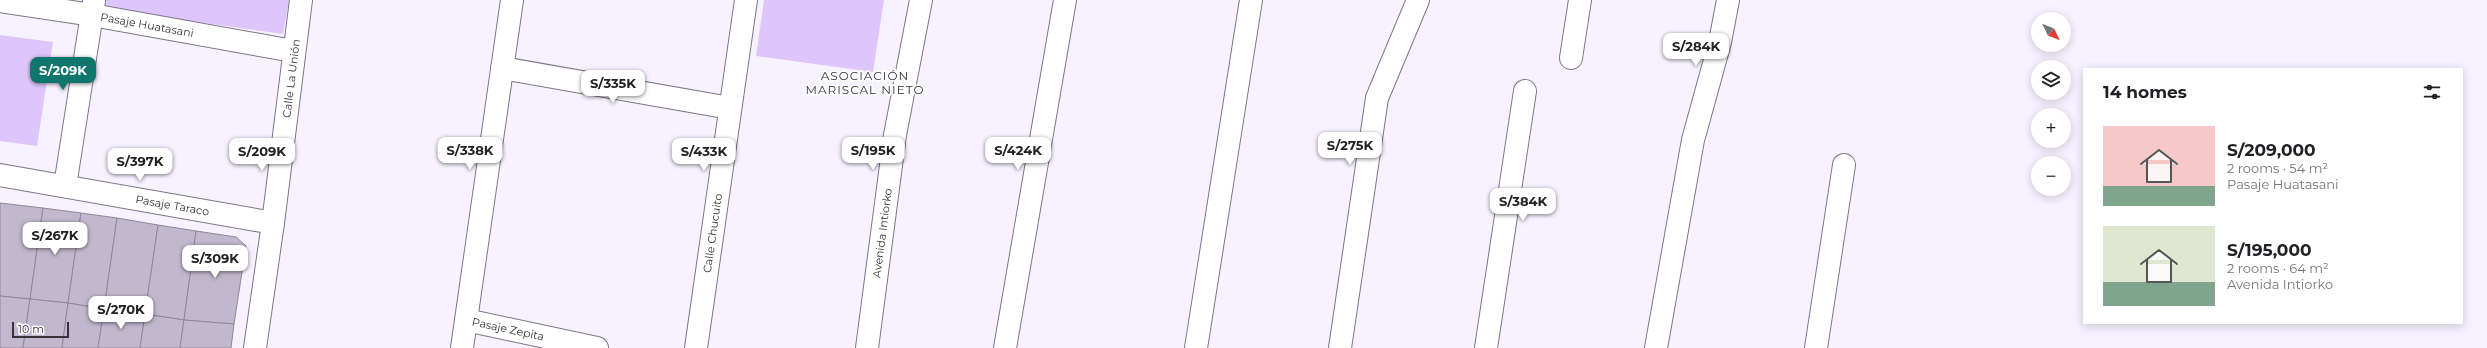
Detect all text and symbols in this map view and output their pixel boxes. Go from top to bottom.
street label: Pasaje Huatasani [99,10,195,40]
north arrow [2031,12,2071,52]
map controls [2031,12,2071,196]
pin: S/284K [1663,33,1729,67]
street label: Calle La Unión [279,38,303,119]
text: S/284K [1672,38,1720,54]
pin: S/209K [30,57,96,91]
button: layers [2031,60,2071,100]
text: S/209K [39,62,87,78]
district label: ASOCIACIÓN MARISCAL NIETO [805,68,925,97]
pin: S/335K [580,70,646,104]
text: S/335K [590,75,636,91]
icon: filters [2421,81,2443,103]
text: 14 homes [2103,82,2187,102]
button: + [2031,108,2071,148]
pin: S/275K [1317,132,1383,166]
pin: S/338K [437,137,503,171]
pin: S/195K [840,137,906,171]
pin: S/424K [985,137,1051,171]
text: S/275K [1327,137,1373,153]
pin: S/209K [229,138,295,172]
pin: S/433K [671,138,737,172]
text: S/209,000 [2227,140,2316,160]
text: S/338K [447,142,493,158]
text: S/195K [851,142,895,158]
text: S/424K [994,142,1042,158]
icon: home [2135,142,2183,190]
text: S/209K [238,143,286,159]
text: S/433K [681,143,727,159]
pin: S/397K [107,148,173,182]
text: S/397K [116,153,164,169]
button: − [2031,156,2071,196]
text: 2 rooms · 54 m² [2227,160,2328,176]
text: Pasaje Huatasani [2227,176,2339,192]
street label: Avenida Intiorko [869,187,895,279]
pin: S/384K [1490,188,1556,222]
street label: Pasaje Taraco [134,192,210,219]
street label: Calle Chucuito [700,192,725,274]
text: S/384K [1499,193,1547,209]
pin: S/267K [22,222,88,256]
text: S/267K [32,227,78,243]
text: S/195,000 [2227,240,2312,260]
icon: home [2135,242,2183,290]
pin: S/309K [182,245,248,279]
text: S/309K [191,250,239,266]
text: 2 rooms · 64 m² [2227,260,2329,276]
text: Avenida Intiorko [2227,276,2333,292]
pin: S/270K [88,296,154,330]
text: S/270K [97,301,145,317]
street label: Pasaje Zepita [471,314,545,344]
scale bar [12,320,69,339]
text: 10 m [18,322,44,336]

